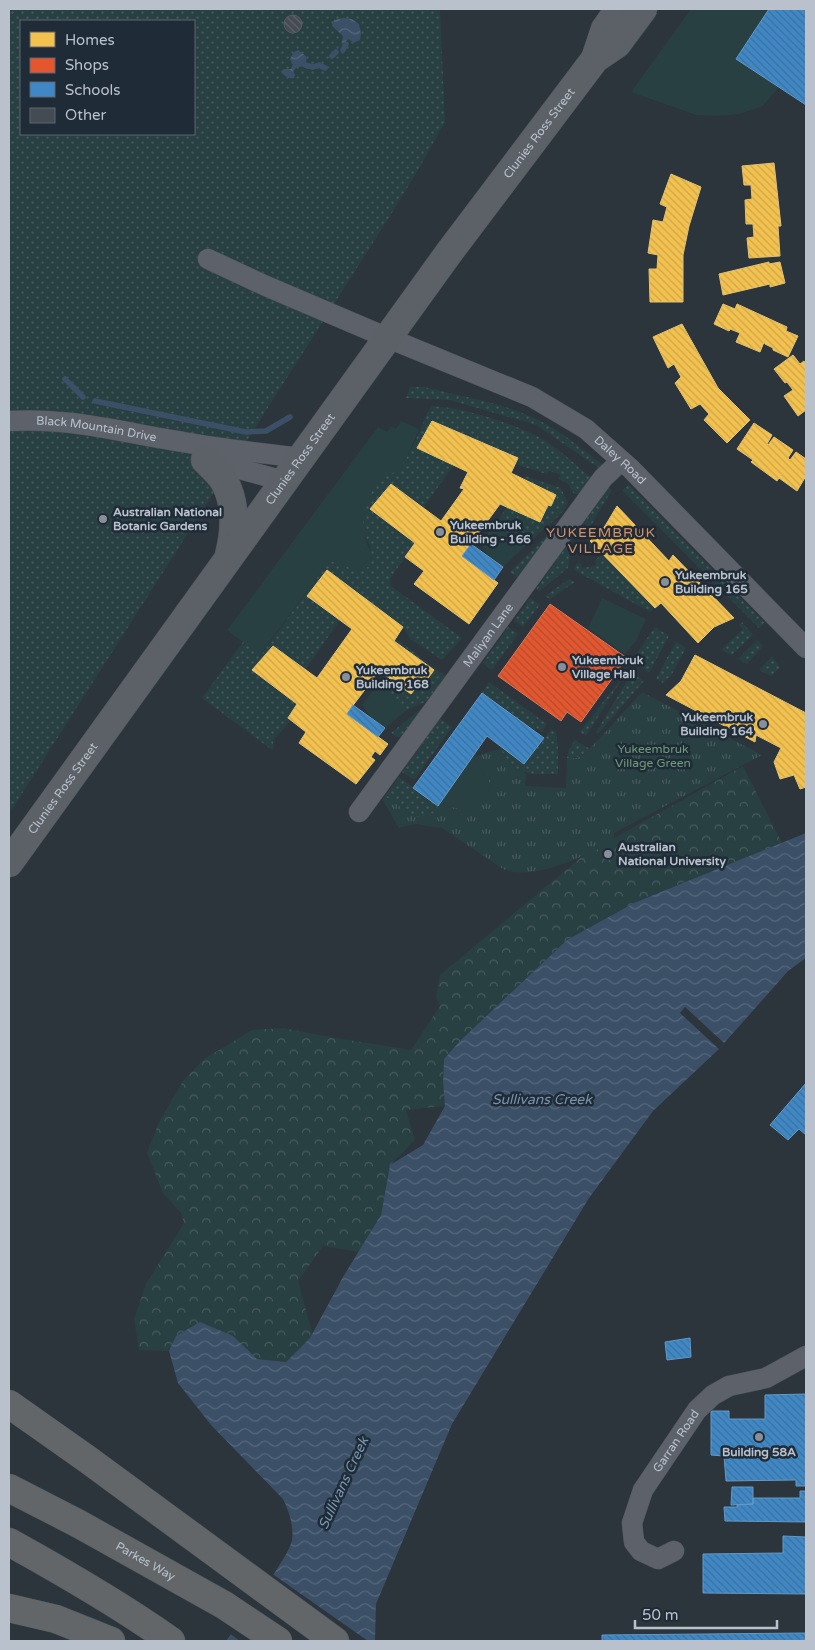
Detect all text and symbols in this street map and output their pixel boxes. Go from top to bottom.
legend [20,20,195,135]
text: Homes [65,31,115,49]
text: Shops [65,56,109,74]
text: Schools [65,81,121,99]
street label: Clunies Ross Street [501,85,578,181]
text: Other [65,106,107,124]
street label: Clunies Ross Street [263,410,338,508]
street label: Black Mountain Drive [36,413,158,444]
street label: Daley Road [591,433,649,487]
place label: Australian National Botanic Gardens [113,505,222,533]
marker: Australian National Botanic Gardens [97,513,109,525]
place label: Yukeembruk Building - 166 [450,518,531,547]
district label: YUKEEMBRUK VILLAGE [546,524,656,557]
marker: Yukeembruk Building - 166 [434,526,446,538]
place label: Yukeembruk Building 165 [675,568,748,597]
marker: Yukeembruk Building 165 [659,576,671,588]
street label: Maliyan Lane [460,600,516,670]
place label: Yukeembruk Village Hall [572,653,644,682]
marker: Yukeembruk Village Hall [556,661,568,673]
place label: Yukeembruk Building 168 [356,663,429,692]
marker: Yukeembruk Building 168 [340,671,352,683]
place label: Yukeembruk Building 164 [680,710,753,739]
marker: Yukeembruk Building 164 [757,718,769,730]
street label: Clunies Ross Street [25,740,101,837]
park label: Yukeembruk Village Green [615,742,691,770]
place label: Australian National University [618,840,726,869]
marker: Australian National University [602,848,614,860]
water label: Sullivans Creek [492,1091,593,1108]
street label: Garran Road [650,1407,702,1475]
marker: Building 58A [753,1431,765,1443]
water label: Sullivans Creek [315,1433,373,1532]
place label: Building 58A [722,1445,796,1460]
street label: Parkes Way [113,1539,178,1584]
scale bar [635,1598,778,1630]
text: 50 m [642,1606,679,1624]

